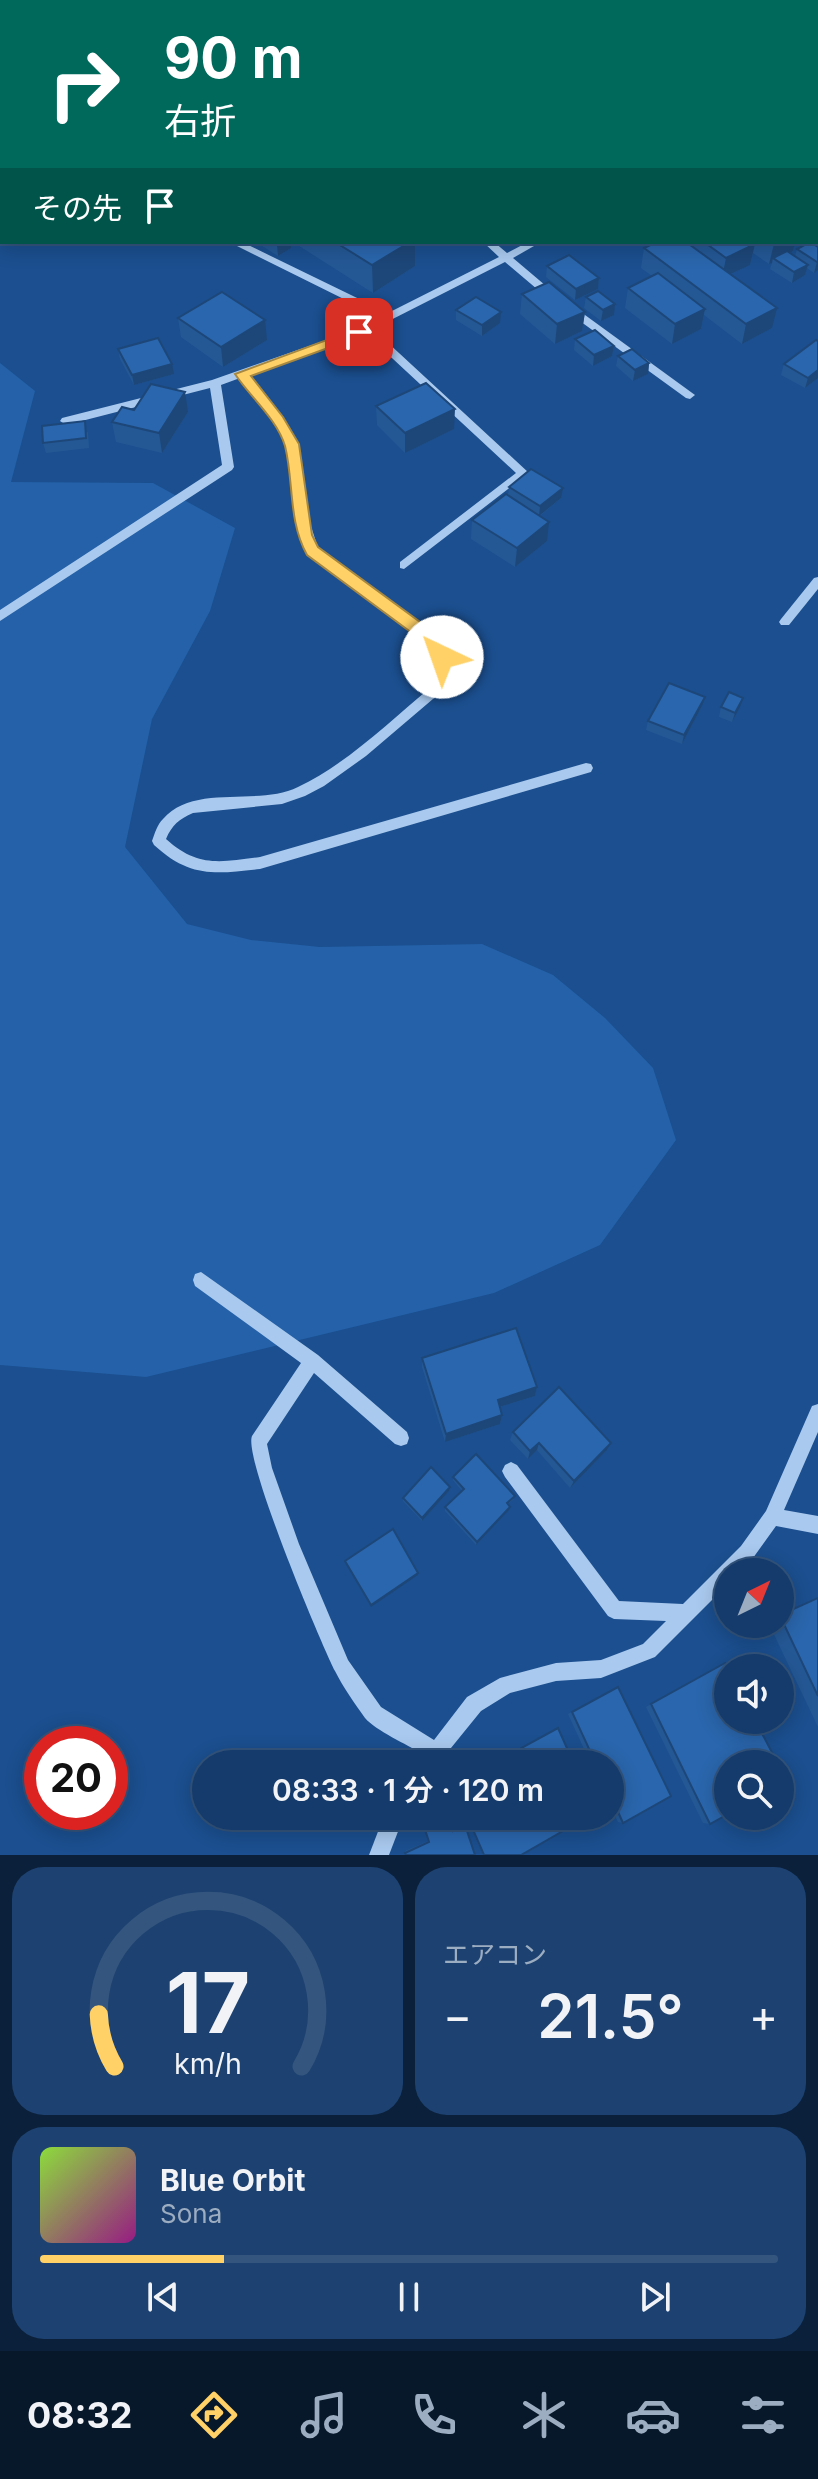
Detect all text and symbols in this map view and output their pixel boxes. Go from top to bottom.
text: 90 m [164,24,303,92]
icon: right [32,32,136,136]
text: 右折 [164,99,236,143]
icon: arrive [138,184,182,228]
text: その先 [32,190,122,226]
pin [325,298,393,366]
icon: arrive [337,310,381,354]
position arrow [400,615,484,699]
north arrow [714,1558,794,1638]
map controls [714,1558,794,1830]
button: sound [714,1654,794,1734]
speed limit sign: 20 [24,1726,128,1830]
button: search [714,1750,794,1830]
text: 08:33 · 1 分 · 120 m [272,1772,544,1808]
text: エアコン [443,1939,547,1970]
text: 17 [165,1952,250,2053]
text: 21.5° [537,1980,684,2052]
text: − [443,1989,472,2043]
text: + [749,1989,778,2043]
text: km/h [174,2046,241,2081]
text: Blue Orbit [160,2162,305,2198]
text: Sona [160,2198,222,2229]
icon: previous [141,2275,185,2319]
icon: pause [387,2275,431,2319]
icon: next [633,2275,677,2319]
icon: directions [186,2387,242,2443]
icon: music [296,2387,352,2443]
icon: phone [406,2387,462,2443]
icon: climate [516,2387,572,2443]
icon: car [625,2387,681,2443]
icon: filters [735,2387,791,2443]
text: 08:32 [27,2393,133,2437]

